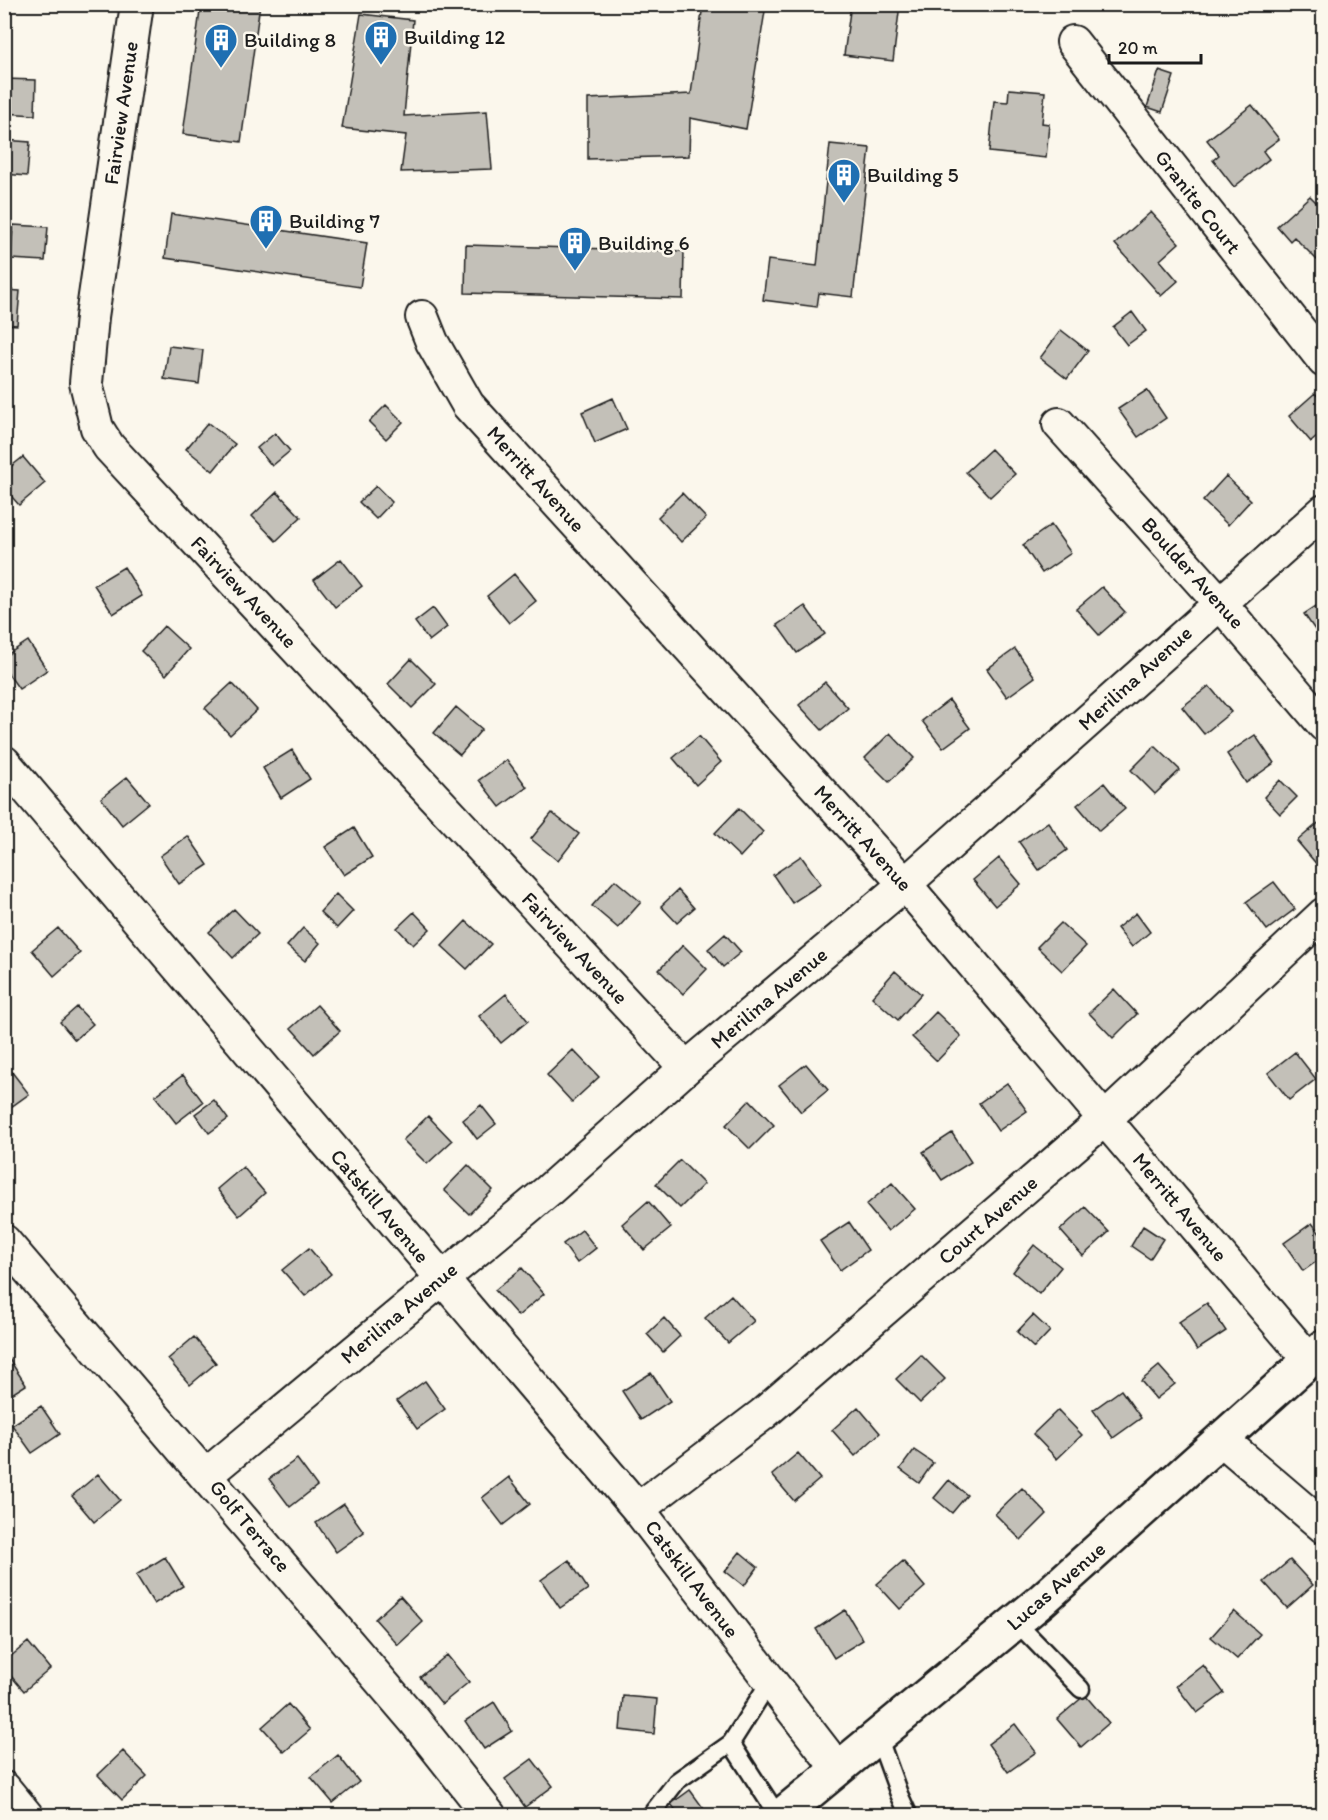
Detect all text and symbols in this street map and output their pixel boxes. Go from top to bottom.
building icon: Building 12 [363,19,399,66]
building icon: Building 8 [203,22,239,69]
place label: Building 12 [404,24,505,49]
place label: Building 8 [244,27,336,52]
scale bar [1109,27,1200,65]
text: 20 m [1118,37,1158,59]
street label: Fairview Avenue [98,40,143,186]
street label: Granite Court [1150,145,1247,259]
building icon: Building 5 [826,157,862,204]
place label: Building 5 [867,162,959,187]
building icon: Building 7 [248,203,284,250]
place label: Building 7 [289,208,380,233]
building icon: Building 6 [557,225,593,272]
place label: Building 6 [598,230,690,255]
street label: Merritt Avenue [482,420,591,537]
street label: Boulder Avenue [1137,512,1250,634]
street label: Fairview Avenue [186,530,303,653]
street label: Merilina Avenue [1072,620,1197,735]
street label: Merritt Avenue [809,779,918,896]
street label: Fairview Avenue [517,886,634,1009]
street label: Merilina Avenue [705,941,832,1054]
street label: Catskill Avenue [325,1144,435,1268]
street label: Merritt Avenue [1128,1147,1233,1266]
street label: Court Avenue [933,1170,1042,1270]
street label: Merilina Avenue [335,1256,462,1369]
street label: Golf Terrace [205,1474,296,1577]
street label: Catskill Avenue [640,1515,745,1643]
street label: Lucas Avenue [1001,1536,1110,1635]

